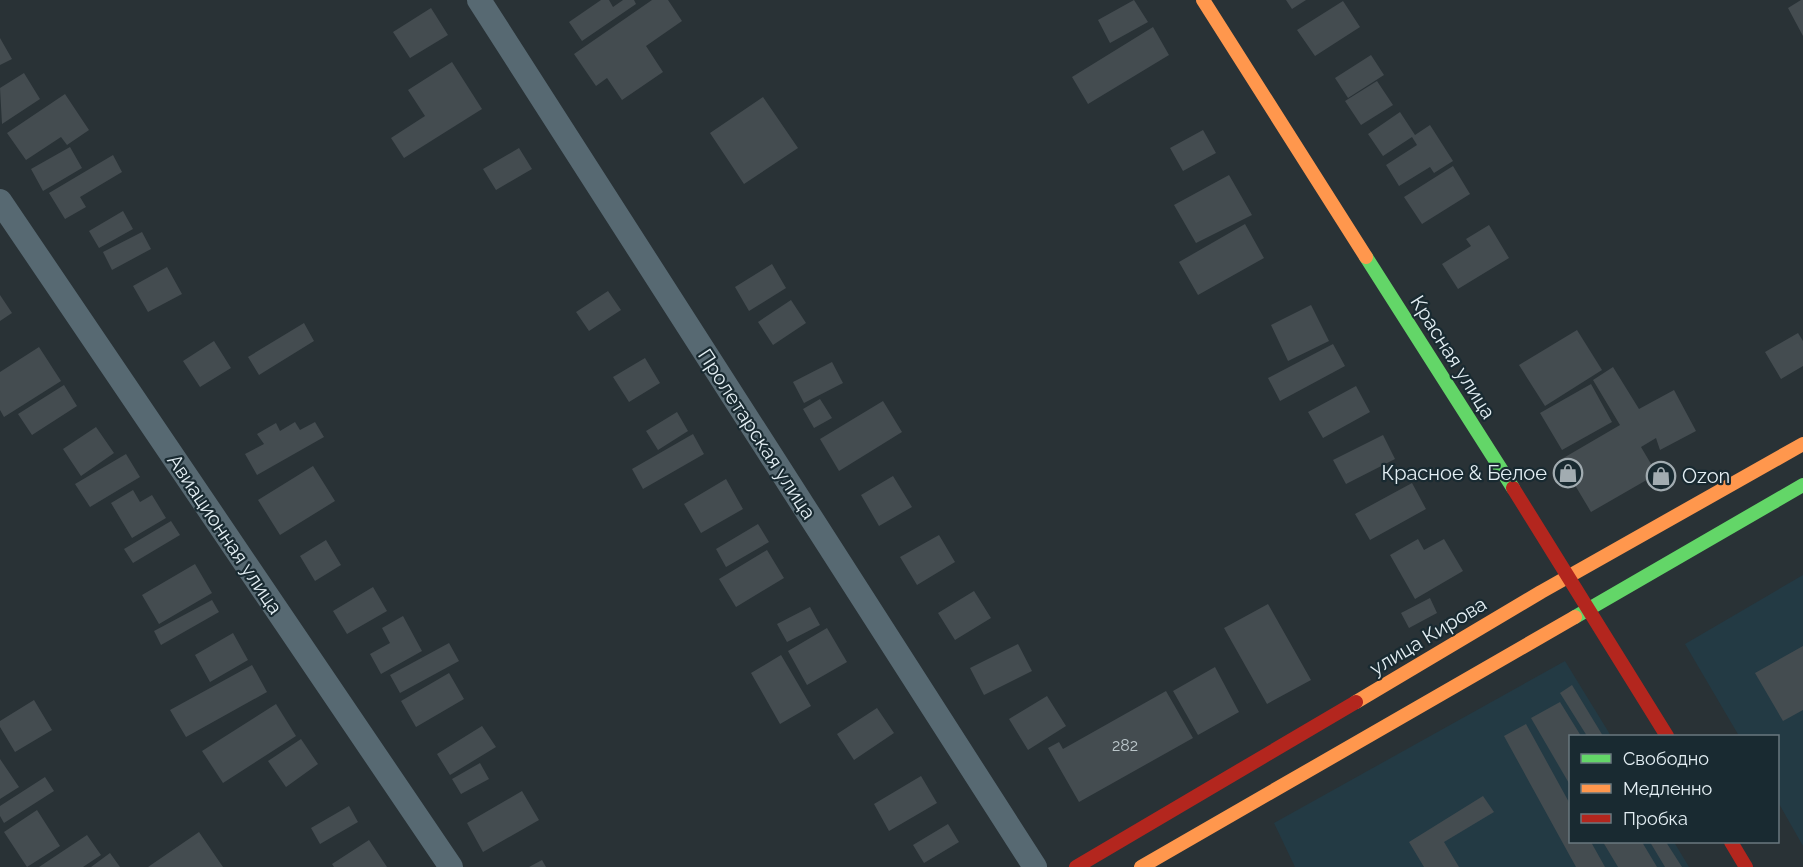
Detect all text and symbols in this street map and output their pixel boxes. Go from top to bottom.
street label: Красная улица [1405,291,1501,423]
street label: Пролетарская улица [693,344,821,524]
street label: Авиационная улица [162,449,288,619]
shop icon: Красное & Белое [1552,457,1584,489]
shop icon: Ozon [1645,460,1677,492]
place label: Красное & Белое [1381,461,1547,485]
place label: Ozon [1682,464,1730,488]
street label: улица Кирова [1365,592,1491,680]
legend [1569,735,1779,843]
house number: 282 [1112,736,1138,755]
text: Свободно [1623,748,1709,769]
text: Медленно [1623,778,1712,799]
text: Пробка [1623,808,1688,829]

